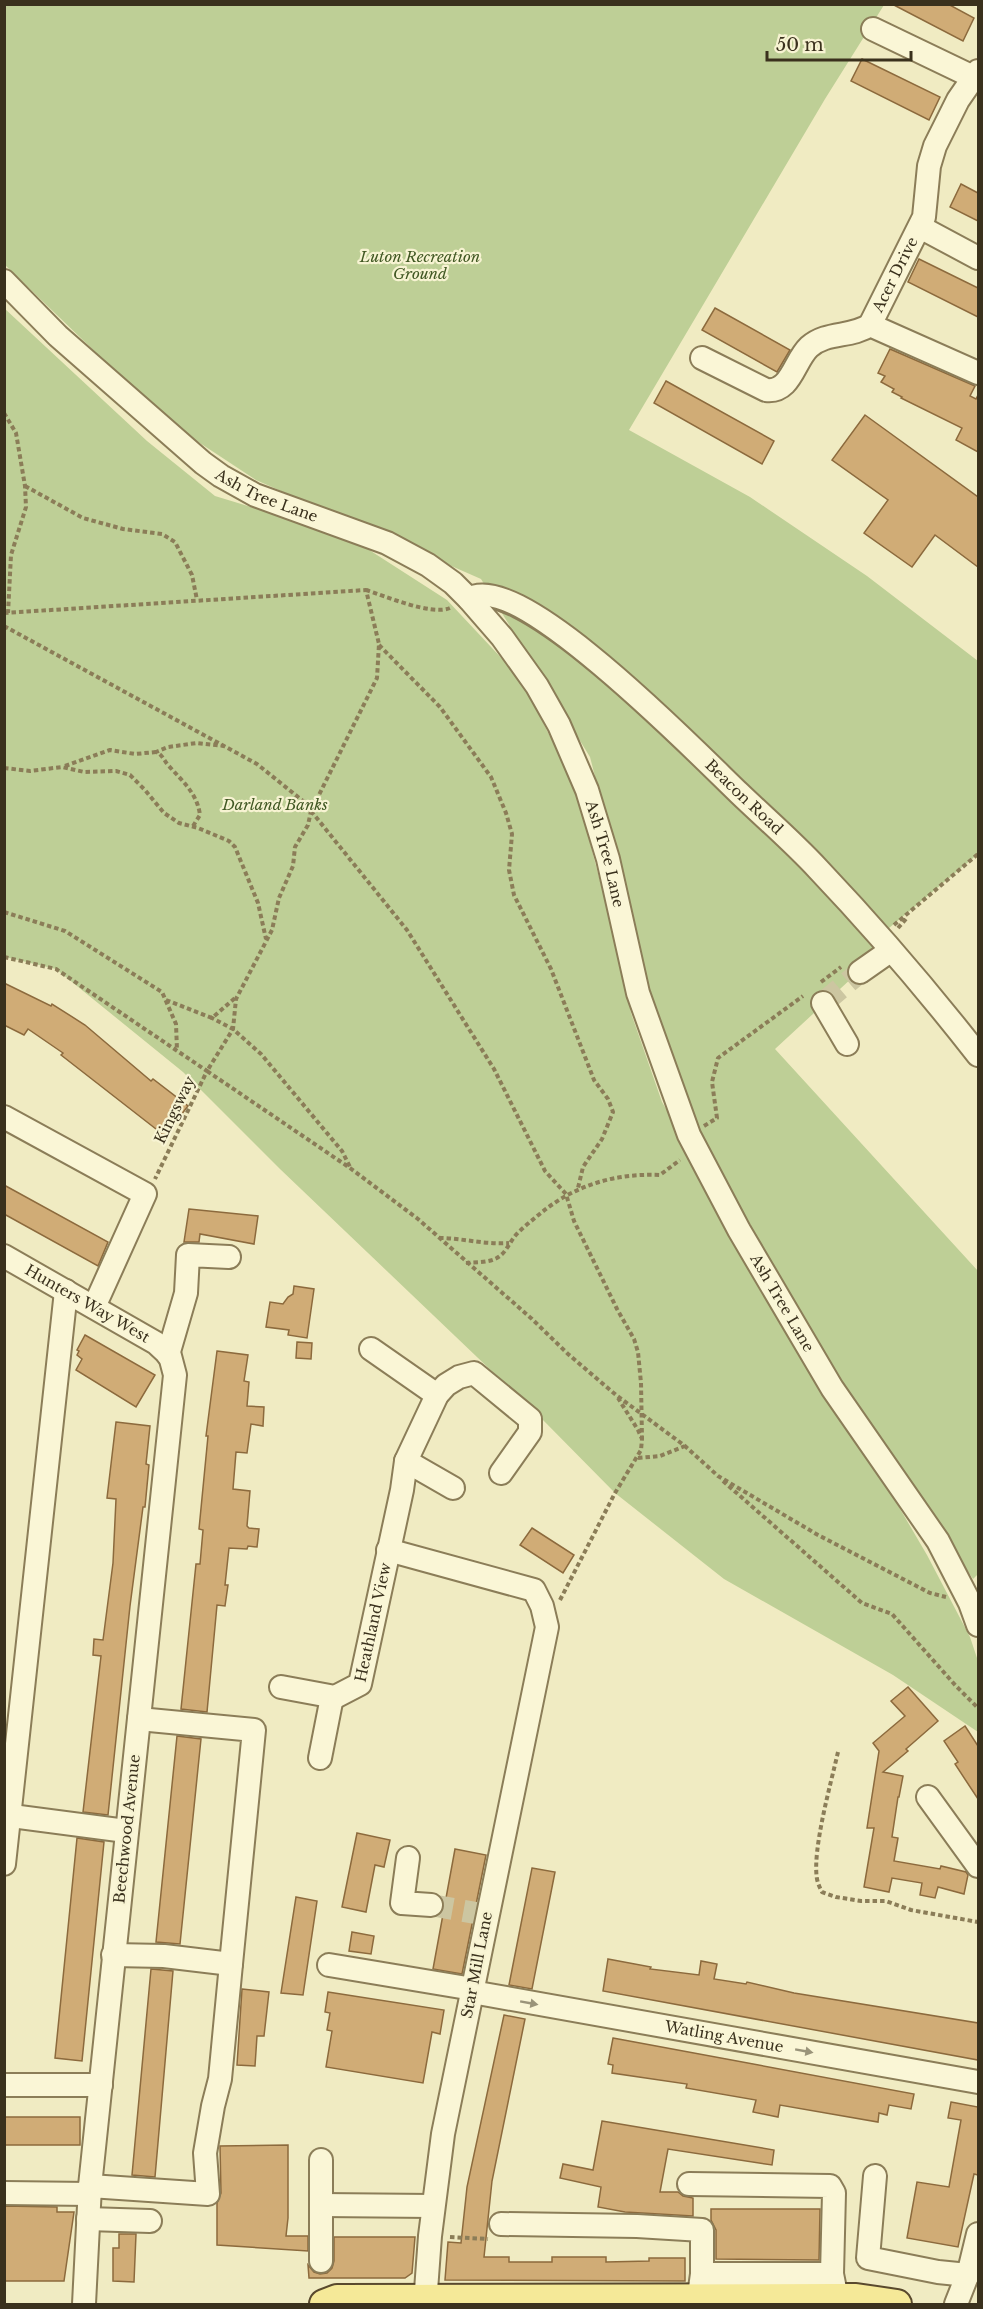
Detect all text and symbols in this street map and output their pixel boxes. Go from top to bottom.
scale bar [767,24,911,62]
text: 50 m [776,34,824,56]
street label: Acer Drive [867,233,922,316]
park label: Luton Recreation Ground [359,247,480,283]
street label: Ash Tree Lane [211,464,321,526]
street label: Beacon Road [701,755,787,838]
park label: Darland Banks [221,795,328,814]
street label: Ash Tree Lane [581,797,629,909]
street label: Kingsway [150,1072,199,1147]
street label: Ash Tree Lane [746,1250,819,1355]
street label: Hunters Way West [22,1260,154,1347]
street label: Heathland View [351,1561,395,1684]
street label: Beechwood Avenue [109,1753,144,1904]
street label: Star Mill Lane [457,1910,496,2020]
one-way arrow [520,1999,539,2008]
street label: Watling Avenue [662,2016,785,2056]
one-way arrow [795,2047,814,2056]

